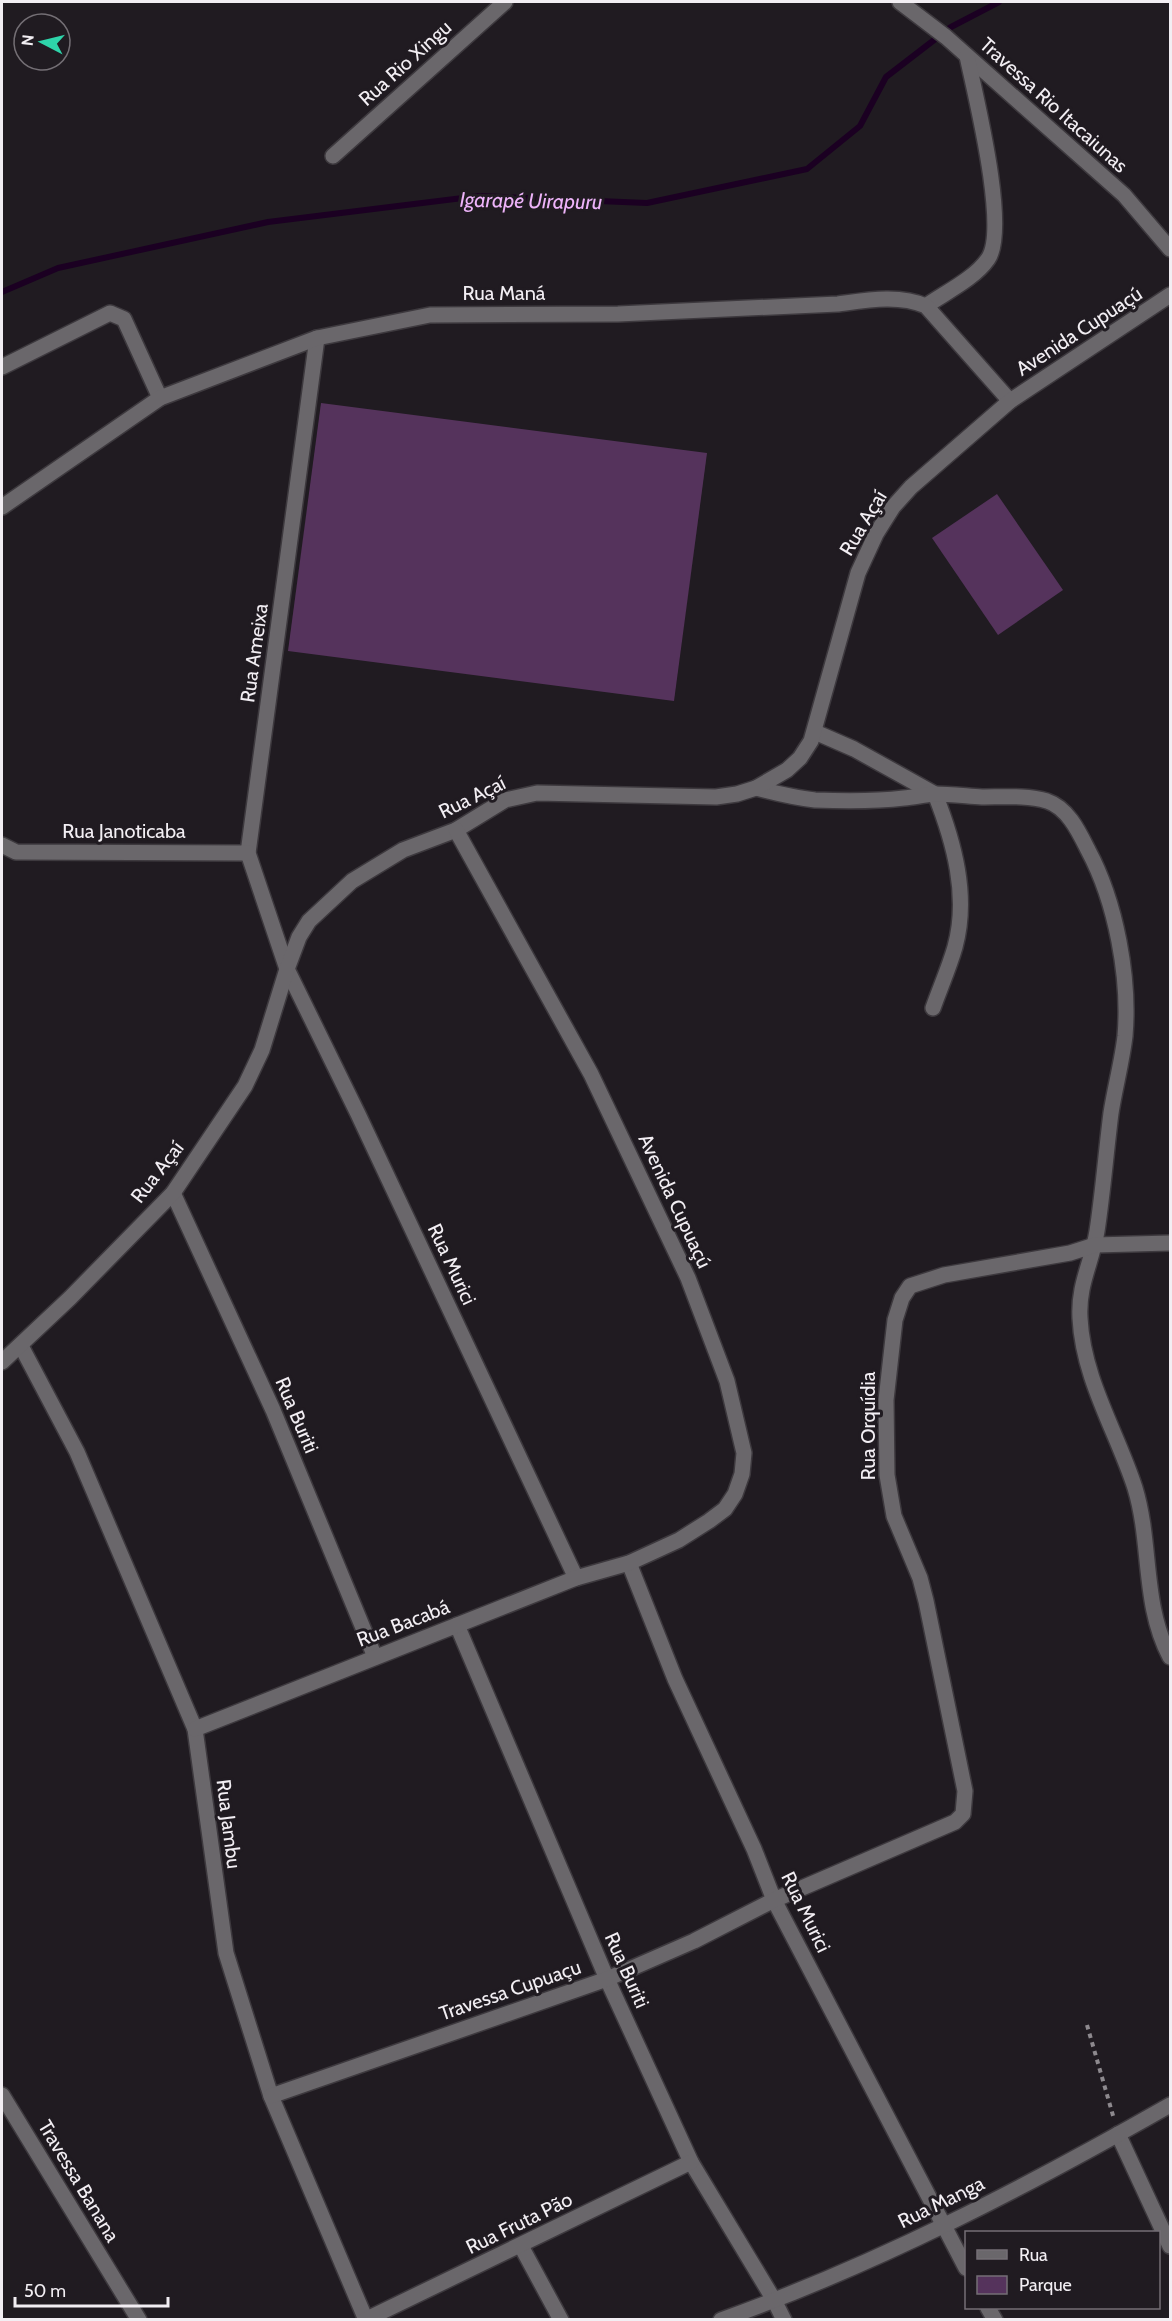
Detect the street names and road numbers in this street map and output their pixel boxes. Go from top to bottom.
street label: Rua Rio Xingu [354,15,456,111]
street label: Travessa Rio Itacaiunas [975,32,1133,178]
street label: Rua Maná [463,281,546,305]
street label: Avenida Cupuaçú [1011,281,1147,381]
street label: Rua Açaí [834,486,892,560]
street label: Rua Ameixa [235,602,273,704]
street label: Rua Açaí [435,771,509,823]
street label: Rua Janoticaba [62,819,186,843]
street label: Avenida Cupuaçú [633,1130,717,1272]
street label: Rua Açaí [126,1136,188,1208]
street label: Rua Murici [423,1220,481,1308]
street label: Rua Orquídia [856,1371,880,1480]
street label: Rua Buriti [270,1373,324,1457]
street label: Rua Bacabá [353,1594,453,1652]
street label: Rua Jambu [212,1778,246,1870]
street label: Rua Murici [776,1868,836,1956]
street label: Rua Buriti [600,1928,654,2012]
street label: Travessa Cupuaçu [436,1955,584,2025]
street label: Travessa Banana [33,2116,125,2247]
street label: Rua Manga [894,2171,988,2233]
street label: Rua Fruta Pão [462,2187,576,2259]

